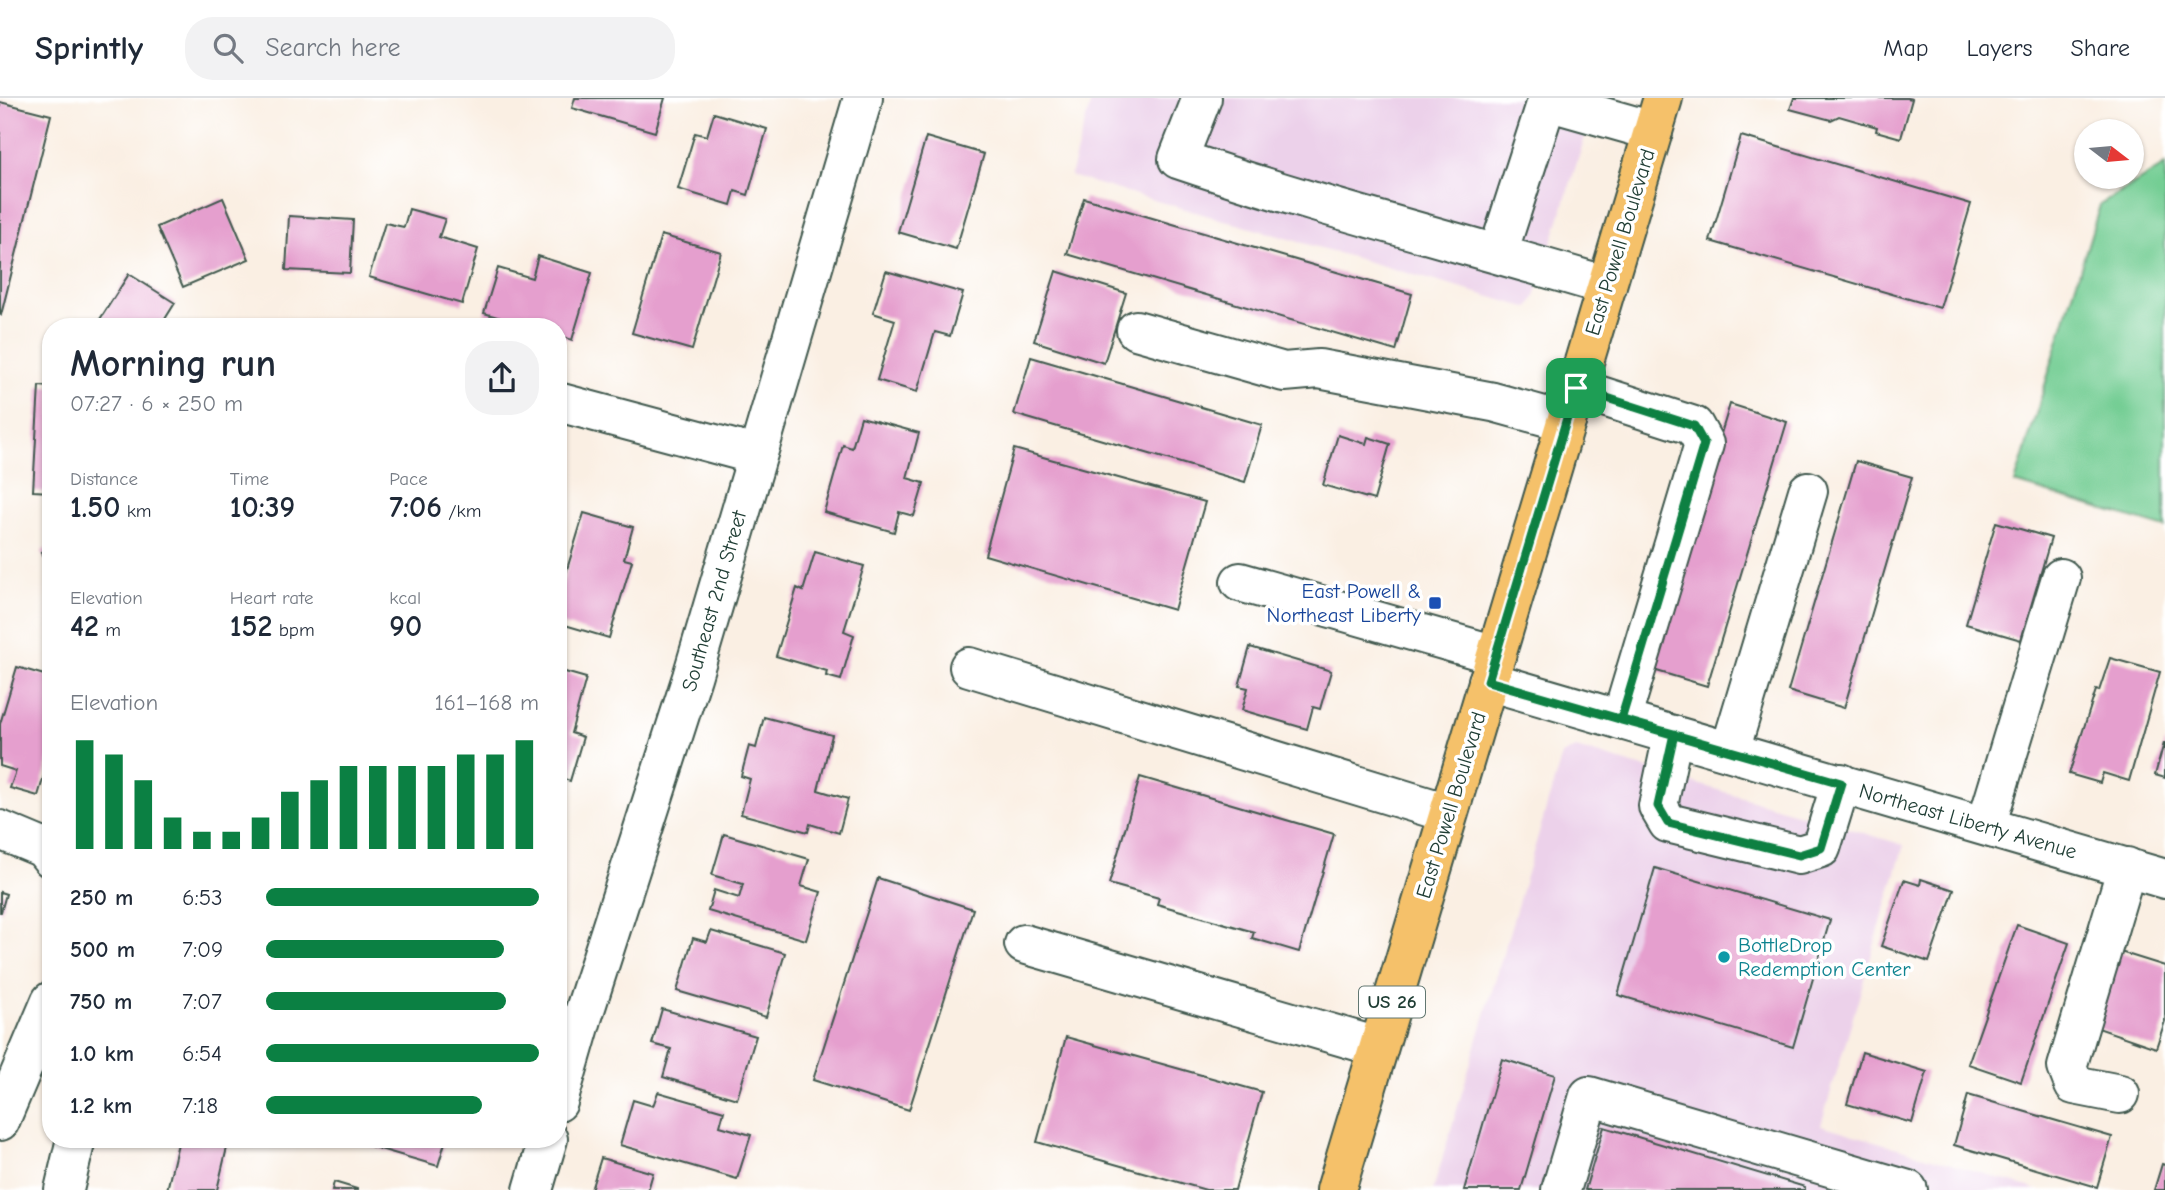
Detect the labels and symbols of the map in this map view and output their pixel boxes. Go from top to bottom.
north arrow [2074,119,2144,189]
street label: East Powell Boulevard [1580,146,1660,338]
pin [1546,358,1606,418]
street label: Southeast 2nd Street [677,507,752,694]
place label: East Powell & Northeast Liberty [1267,579,1422,627]
marker: East Powell & Northeast Liberty [1427,595,1443,611]
street label: East Powell Boulevard [1411,709,1491,901]
street label: Northeast Liberty Avenue [1856,778,2080,864]
place label: BottleDrop Redemption Center [1738,933,1911,981]
marker: BottleDrop Redemption Center [1716,949,1732,965]
road number: US 26 [1359,986,1425,1018]

